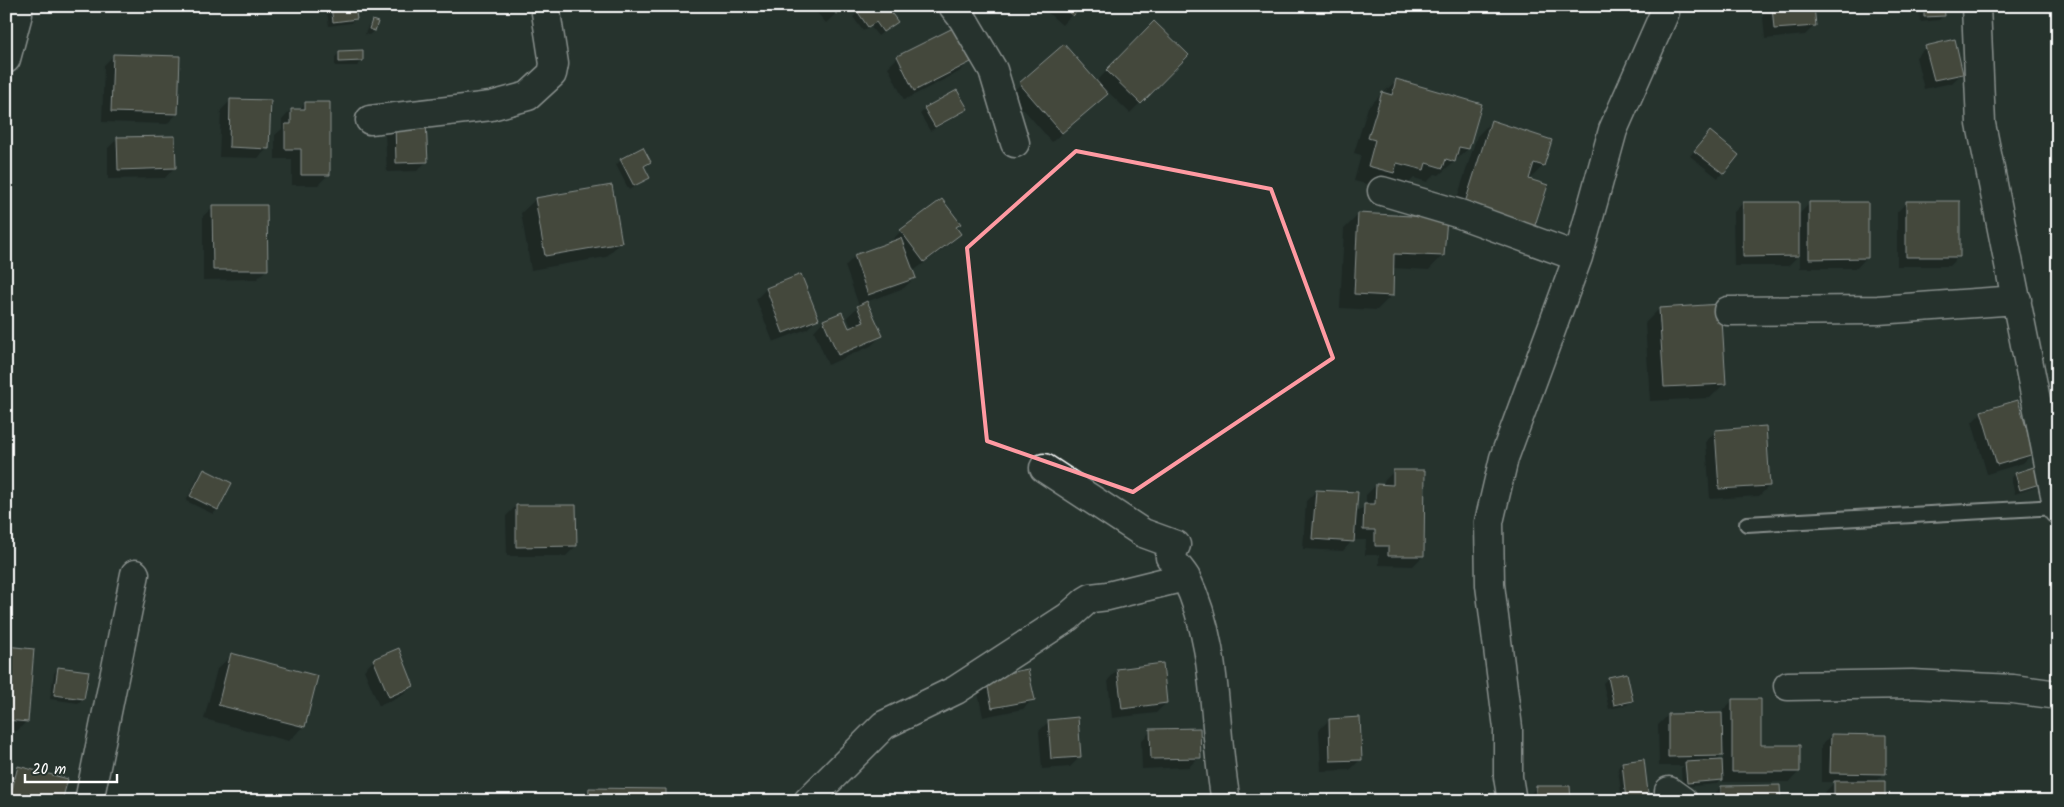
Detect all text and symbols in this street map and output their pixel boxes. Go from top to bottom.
scale bar [25,752,118,784]
text: 20 m [32,758,66,782]

